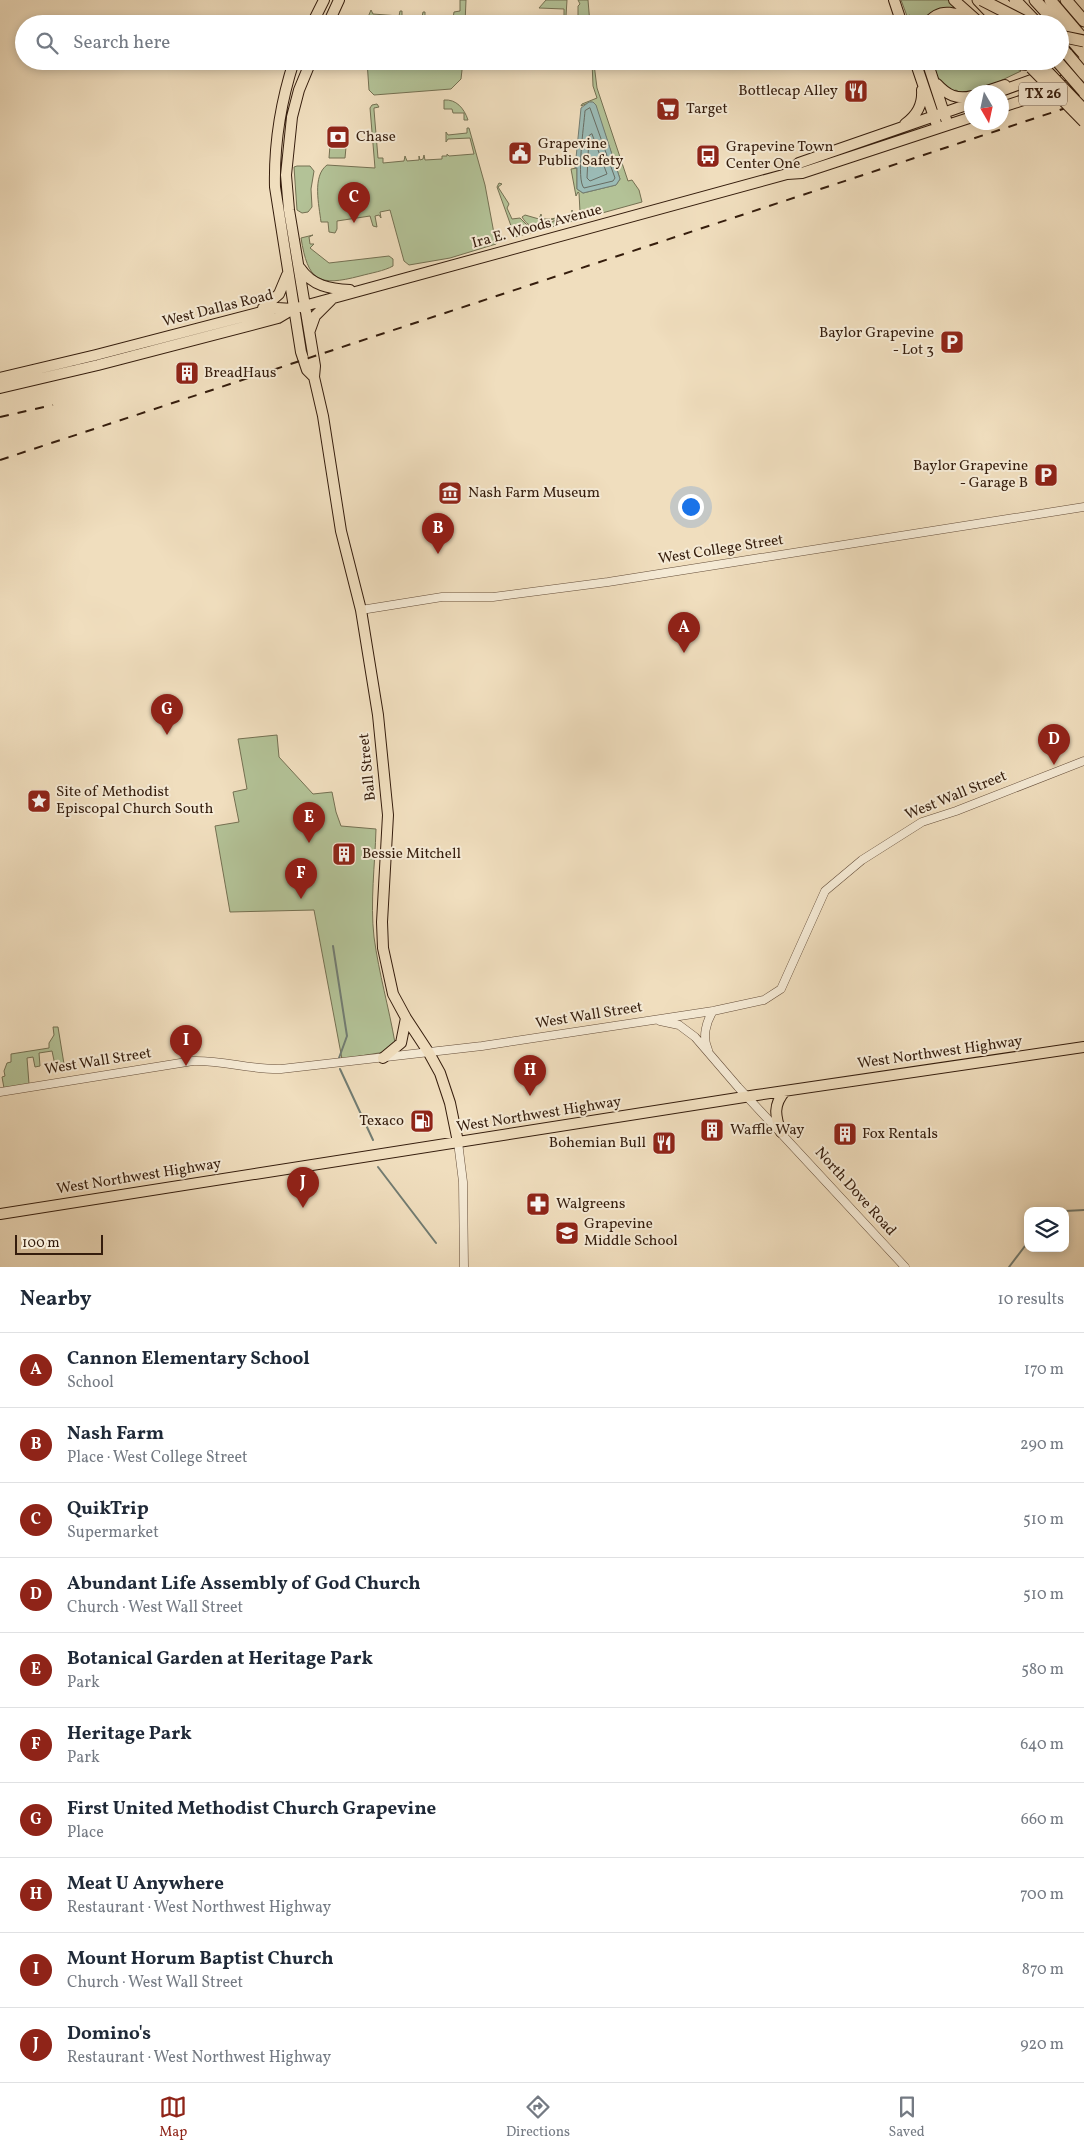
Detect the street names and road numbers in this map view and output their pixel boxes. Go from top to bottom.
road number: TX 26 [1019,82,1067,106]
street label: Ira E. Woods Avenue [470,200,604,254]
street label: West Dallas Road [160,285,276,333]
street label: West College Street [657,530,785,570]
street label: Ball Street [354,732,382,802]
street label: West Wall Street [902,766,1010,826]
street label: West Wall Street [534,997,644,1035]
street label: West Northwest Highway [856,1031,1024,1075]
street label: West Wall Street [43,1043,153,1081]
street label: West Northwest Highway [455,1092,623,1138]
street label: North Dove Road [809,1143,901,1241]
street label: West Northwest Highway [55,1154,223,1200]

